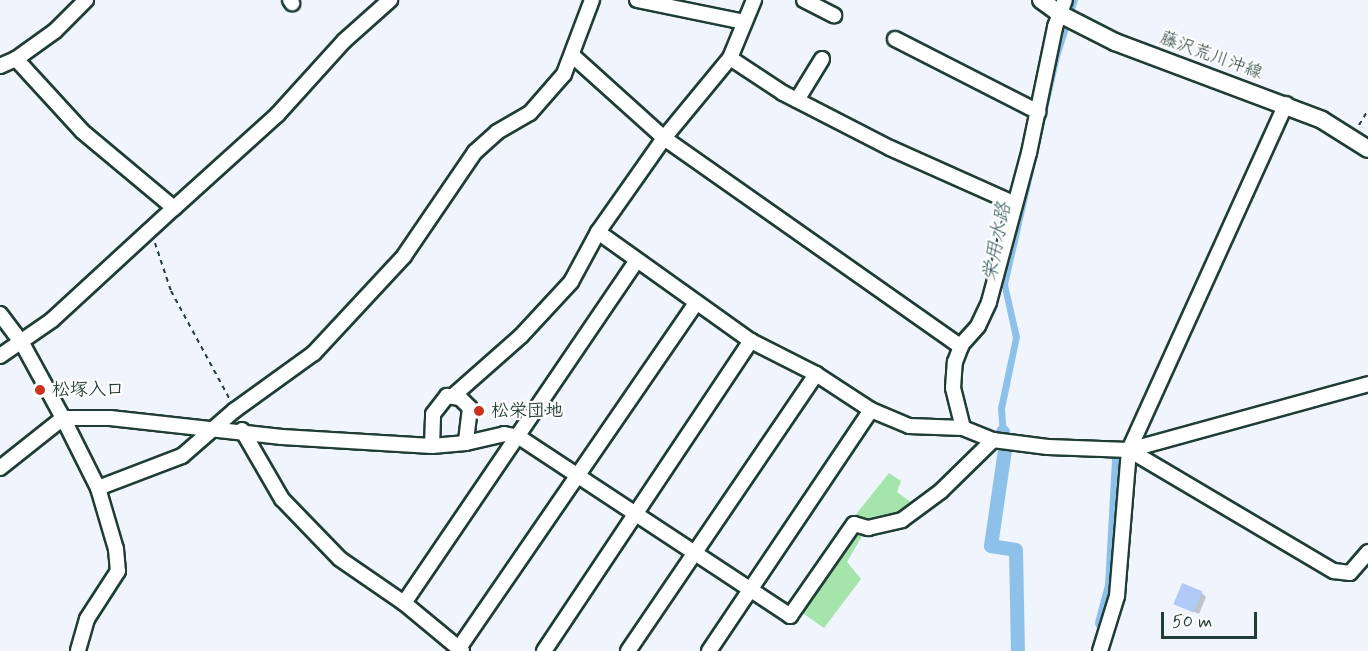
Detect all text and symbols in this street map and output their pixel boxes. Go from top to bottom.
street label: 藤沢荒川沖線 [1157,27,1265,85]
water label: 栄用水路 [978,200,1016,284]
place label: 松塚入口 [52,379,124,401]
marker: 松塚入口 [33,383,47,397]
place label: 松栄団地 [491,400,563,422]
marker: 松栄団地 [472,404,486,418]
scale bar [1164,600,1260,638]
text: 50 m [1172,610,1212,634]

